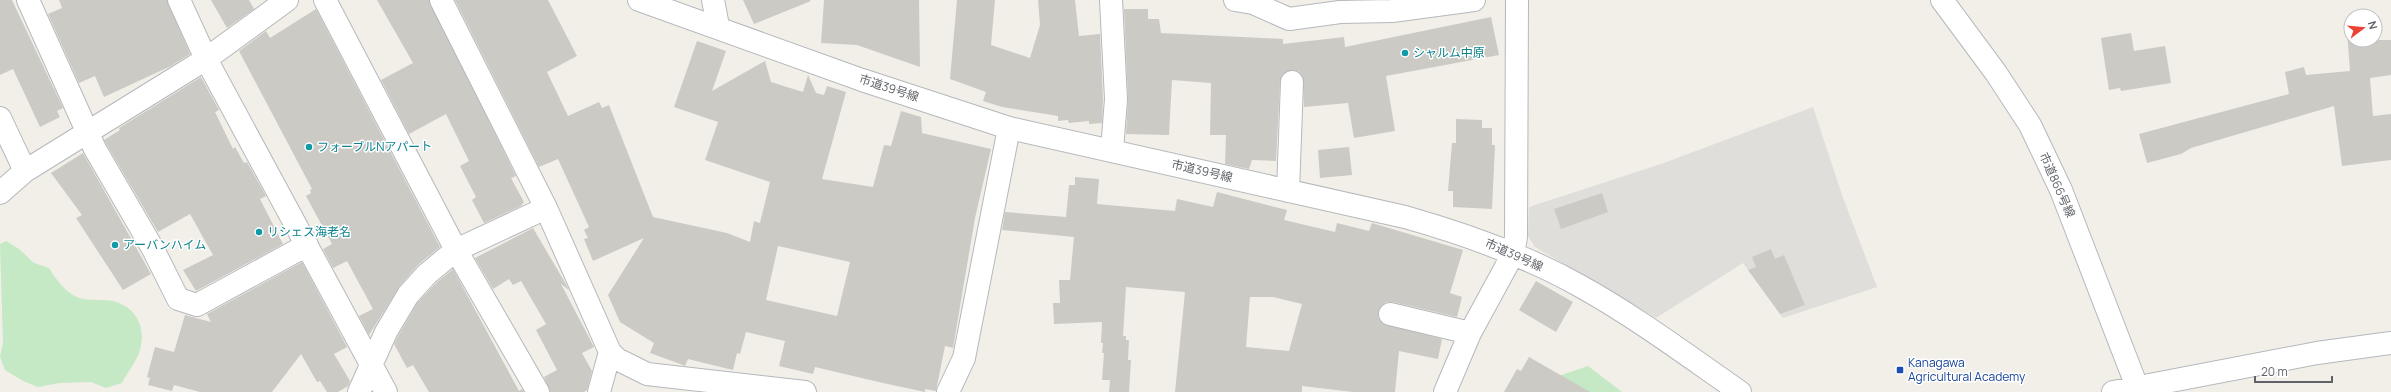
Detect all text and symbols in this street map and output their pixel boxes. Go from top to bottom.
north arrow [2343,8,2383,48]
text: N [2365,19,2381,31]
place label: シャルム中原 [1413,44,1485,61]
marker: シャルム中原 [1400,48,1410,58]
street label: 市道39号線 [857,70,921,105]
place label: フォーブルNアパート [317,138,432,155]
marker: フォーブルNアパート [304,142,314,152]
street label: 市道866号線 [2035,149,2079,220]
street label: 市道39号線 [1170,155,1234,186]
place label: リシェス海老名 [267,223,351,240]
marker: リシェス海老名 [254,227,264,237]
street label: 市道39号線 [1482,234,1546,275]
place label: アーバンハイム [123,236,206,253]
marker: アーバンハイム [110,240,120,250]
place label: Kanagawa Agricultural Academy [1908,354,2026,385]
scale bar [2255,358,2332,384]
text: 20 m [2261,363,2288,380]
marker: Kanagawa Agricultural Academy [1895,365,1905,375]

